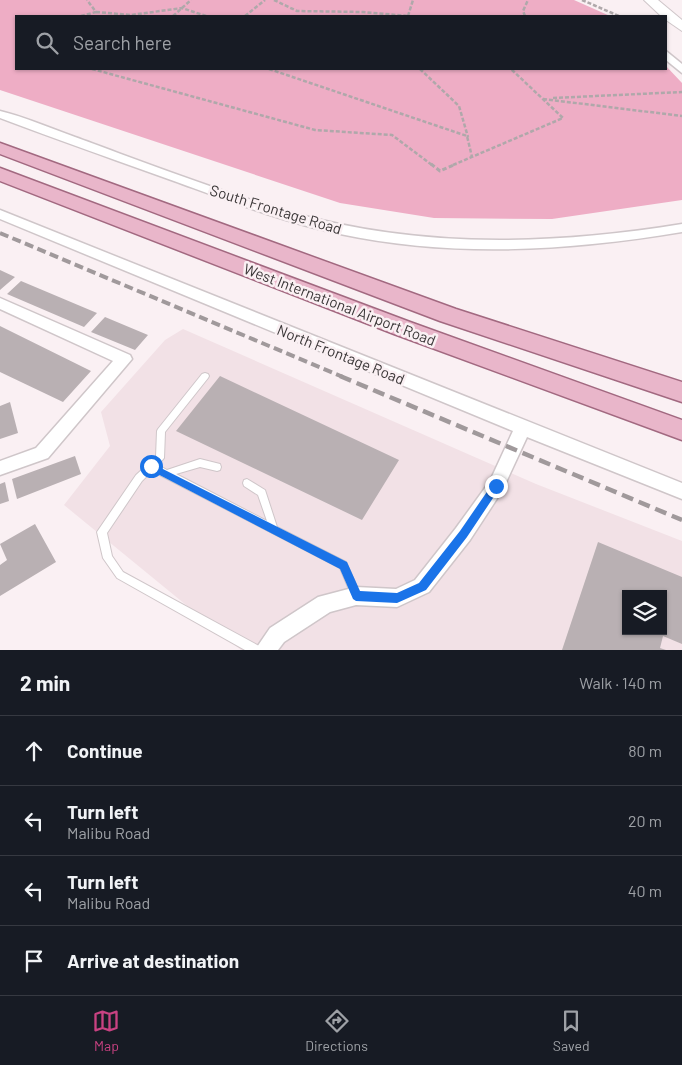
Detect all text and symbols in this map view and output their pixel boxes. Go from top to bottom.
search box [15,15,667,70]
icon: search [33,29,61,57]
text: Search here [73,31,172,54]
street label: South Frontage Road [208,180,344,238]
street label: West International Airport Road [242,259,438,349]
street label: North Frontage Road [275,320,407,388]
route start [140,455,163,478]
route end [485,475,508,498]
map controls [622,590,667,635]
button: layers [622,590,667,635]
text: 2 min [20,670,70,695]
text: Walk · 140 m [579,673,662,692]
icon: ahead [20,737,48,765]
text: Continue [67,739,143,762]
text: 80 m [628,741,662,760]
text: Turn left [67,800,138,823]
icon: left [20,807,48,835]
text: 20 m [628,811,662,830]
text: Malibu Road [67,823,150,842]
text: Turn left [67,870,138,893]
icon: left [20,877,48,905]
text: 40 m [628,881,662,900]
text: Malibu Road [67,893,150,912]
icon: arrive [20,947,48,975]
text: Arrive at destination [67,949,239,972]
tab: Map [92,1007,120,1054]
tab: Directions [305,1007,368,1054]
tab: Saved [553,1007,590,1054]

